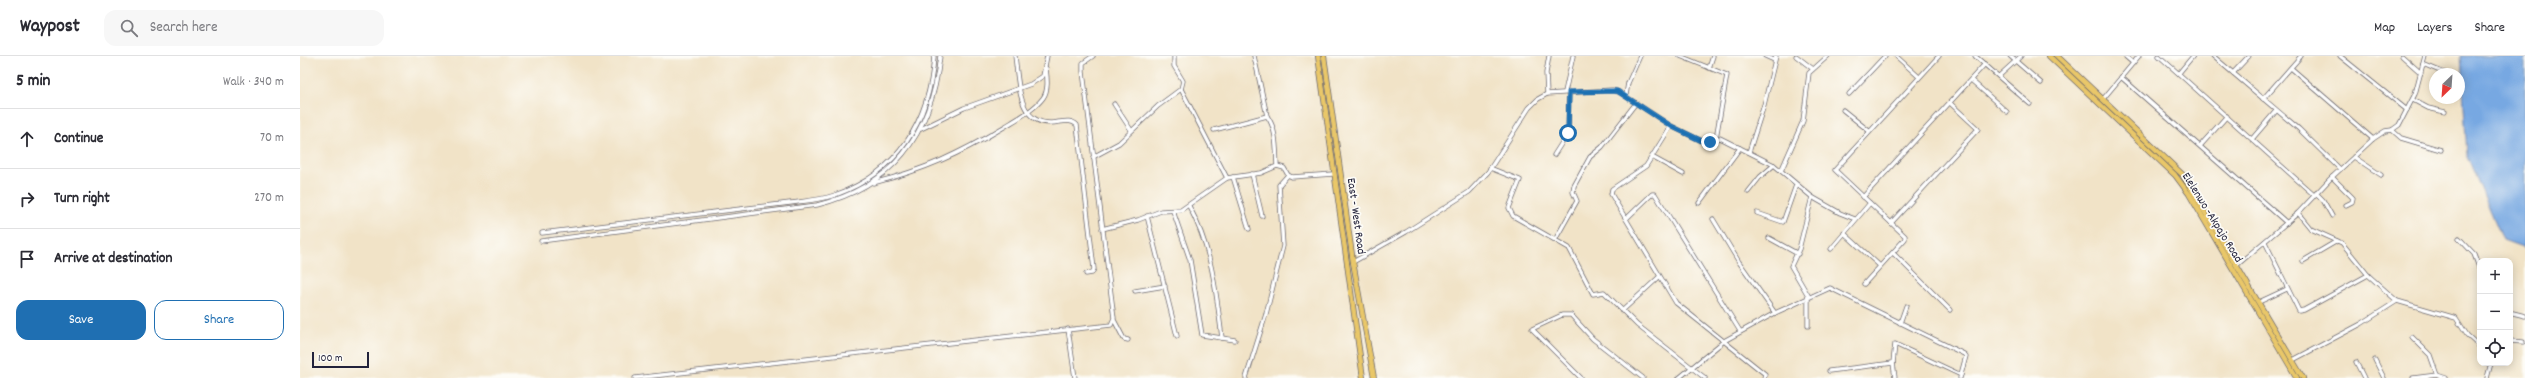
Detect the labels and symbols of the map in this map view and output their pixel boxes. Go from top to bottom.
north arrow [2429,68,2465,104]
route start [1559,124,1577,142]
route end [1701,133,1719,151]
street label: Elelenwo -Akpajo Road [2177,169,2246,266]
street label: East - West Road [1342,177,1369,256]
scale bar [312,350,369,369]

